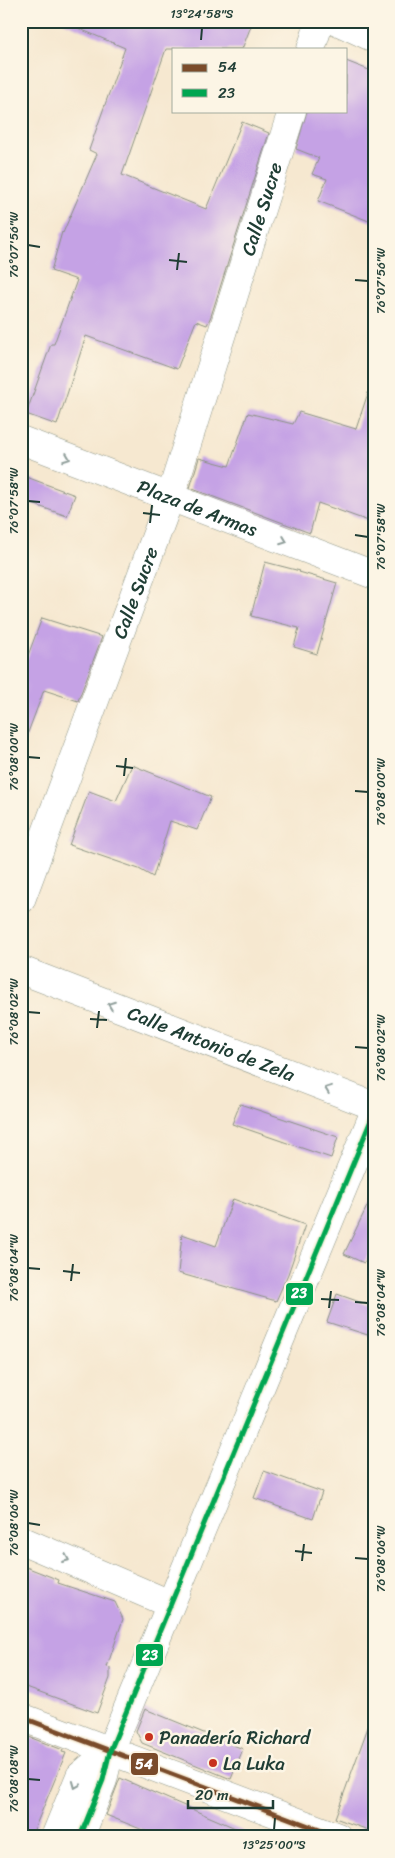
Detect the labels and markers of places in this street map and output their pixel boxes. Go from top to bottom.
place label: Panadería Richard [159,1721,312,1754]
marker: Panadería Richard [143,1731,155,1743]
place label: La Luka [223,1747,285,1780]
marker: La Luka [207,1757,219,1769]

